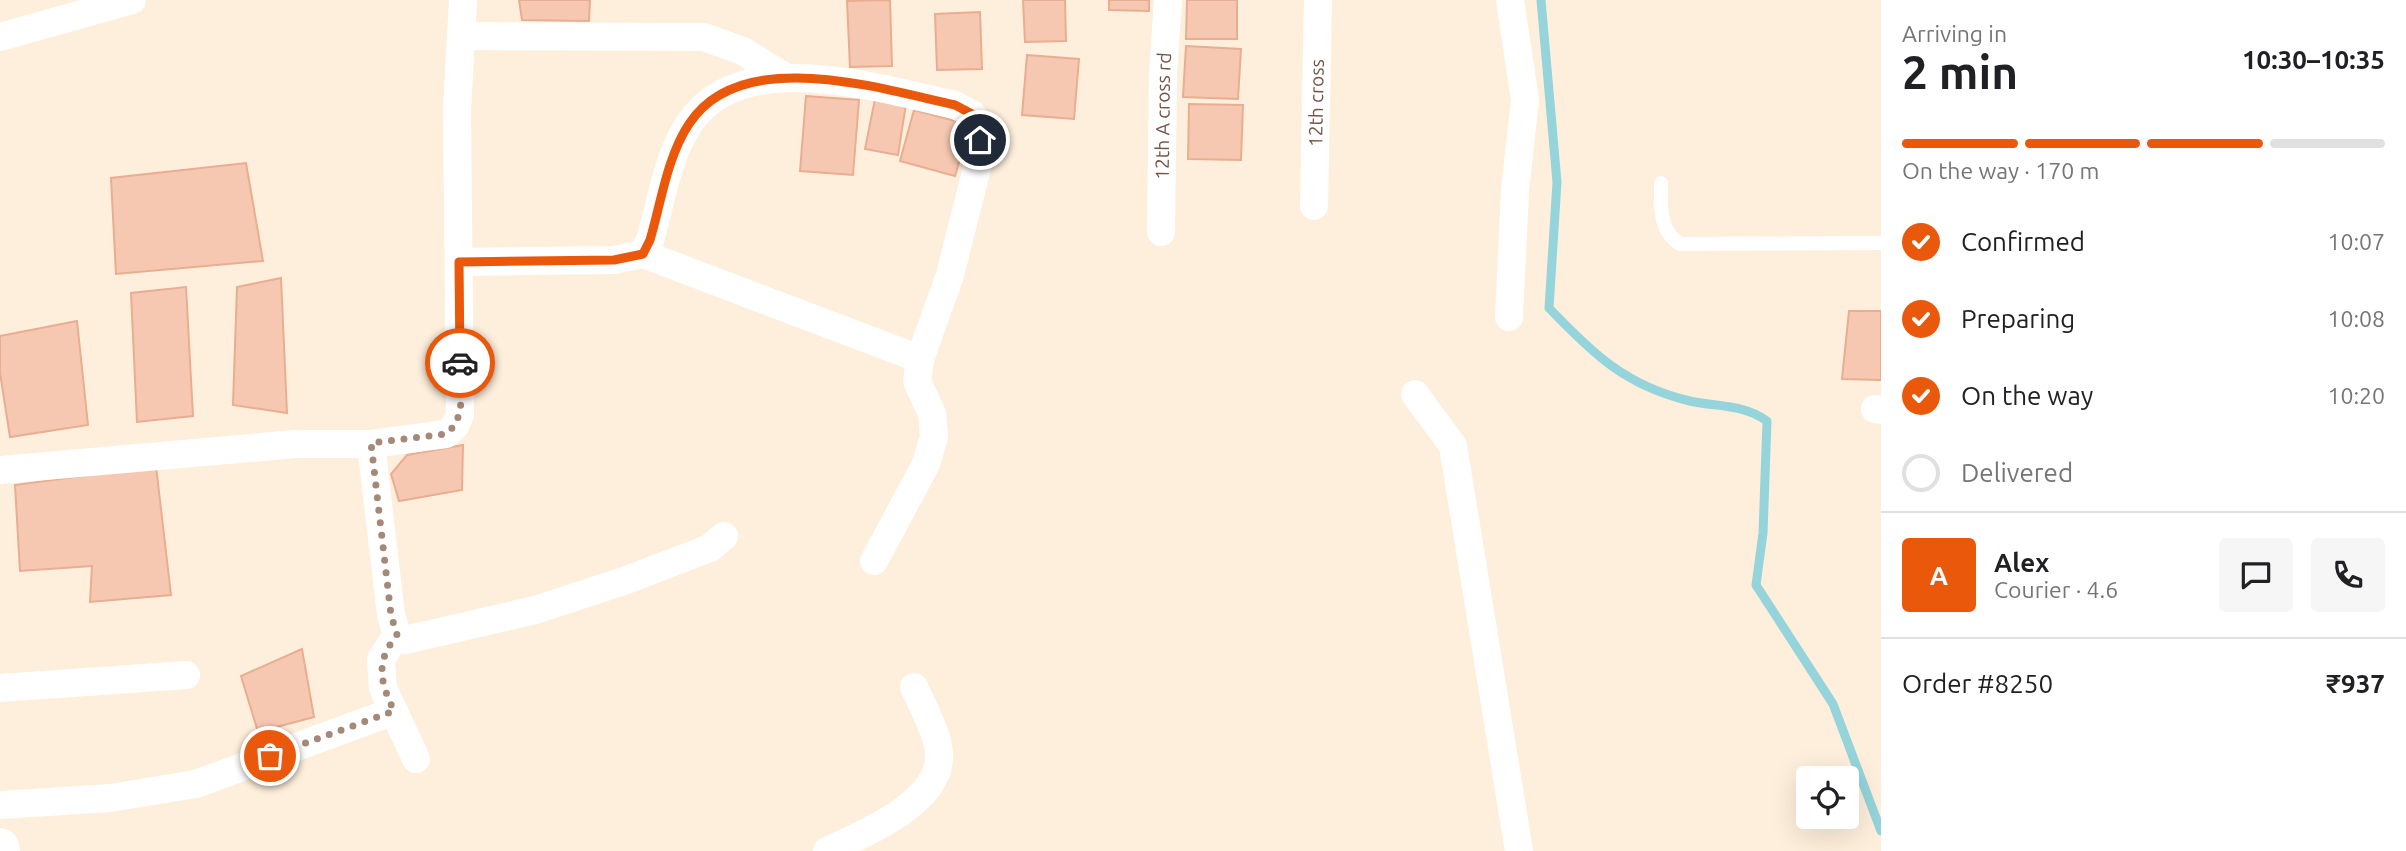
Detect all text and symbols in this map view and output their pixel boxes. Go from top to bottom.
text: Arriving in [1902,21,2007,46]
text: 10:30–10:35 [2242,45,2385,74]
text: 2 min [1902,46,2018,98]
street label: 12th A cross rd [1151,52,1175,180]
street label: 12th cross [1304,59,1328,147]
pin [950,110,1010,170]
icon: home [961,121,999,159]
text: On the way · 170 m [1902,158,2099,183]
icon: check [1902,223,1940,261]
text: Confirmed [1961,227,2085,256]
text: 10:07 [2327,229,2385,254]
icon: check [1902,300,1940,338]
text: Preparing [1961,304,2075,333]
text: 10:08 [2327,306,2385,331]
courier [425,328,495,398]
icon: car [441,344,479,382]
icon: check [1902,377,1940,415]
text: On the way [1961,381,2093,410]
text: 10:20 [2327,383,2385,408]
text: Delivered [1961,458,2073,487]
button: chat [2219,538,2293,612]
button: phone [2311,538,2385,612]
text: Alex [1994,548,2049,577]
text: A [1930,561,1948,590]
text: Courier · 4.6 [1994,577,2118,602]
text: Order #8250 [1902,669,2053,698]
text: ₹937 [2326,669,2385,698]
pin [240,726,300,786]
icon: bag [251,737,289,775]
map controls [1796,766,1859,829]
button: locate [1796,766,1859,829]

